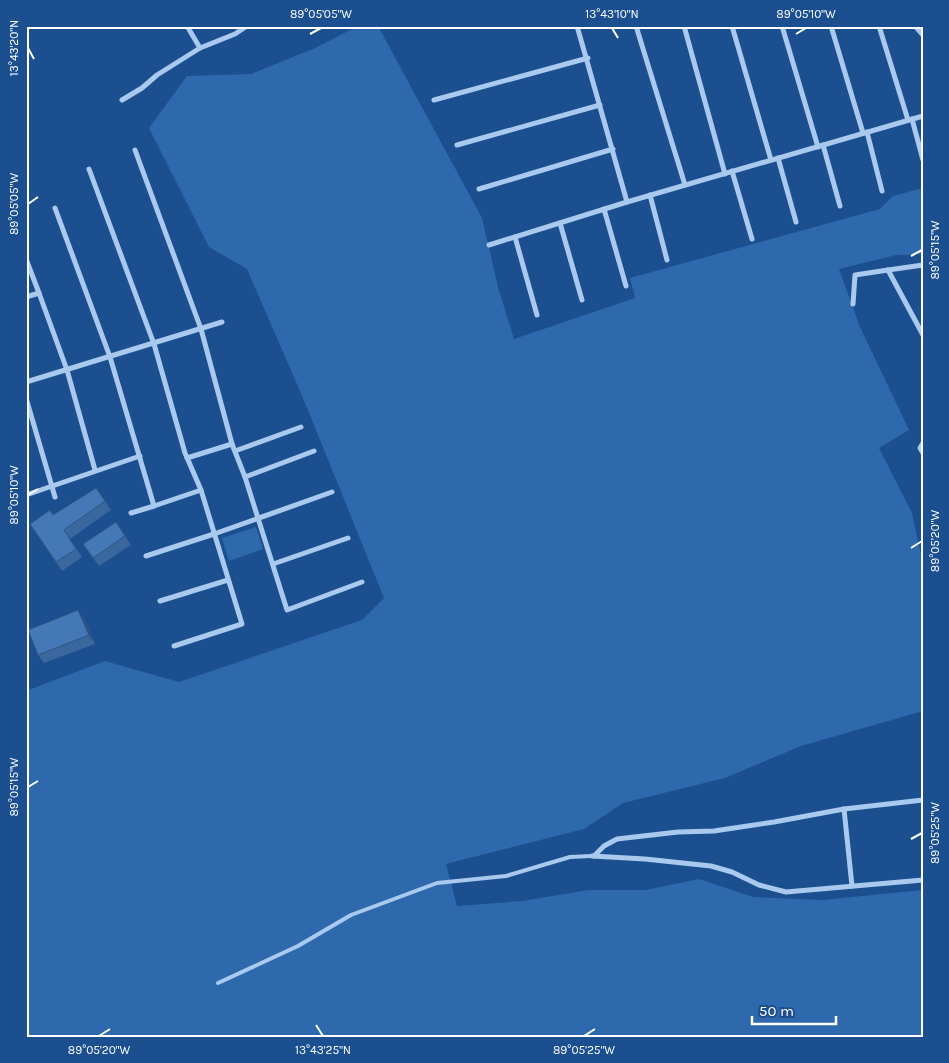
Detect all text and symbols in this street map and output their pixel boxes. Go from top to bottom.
text: 89°05'05"W [290,7,352,21]
text: 13°43'10"N [585,7,639,21]
text: 89°05'10"W [776,7,836,21]
text: 13°43'20"N [7,20,21,76]
text: 89°05'05"W [7,173,21,235]
text: 89°05'15"W [928,220,942,280]
text: 89°05'10"W [7,465,21,525]
text: 89°05'20"W [928,510,942,572]
text: 89°05'15"W [7,757,21,817]
text: 89°05'25"W [928,802,942,864]
scale bar [752,993,835,1025]
text: 50 m [759,1002,794,1020]
text: 89°05'20"W [68,1043,130,1057]
text: 13°43'25"N [295,1043,351,1057]
text: 89°05'25"W [553,1043,615,1057]

